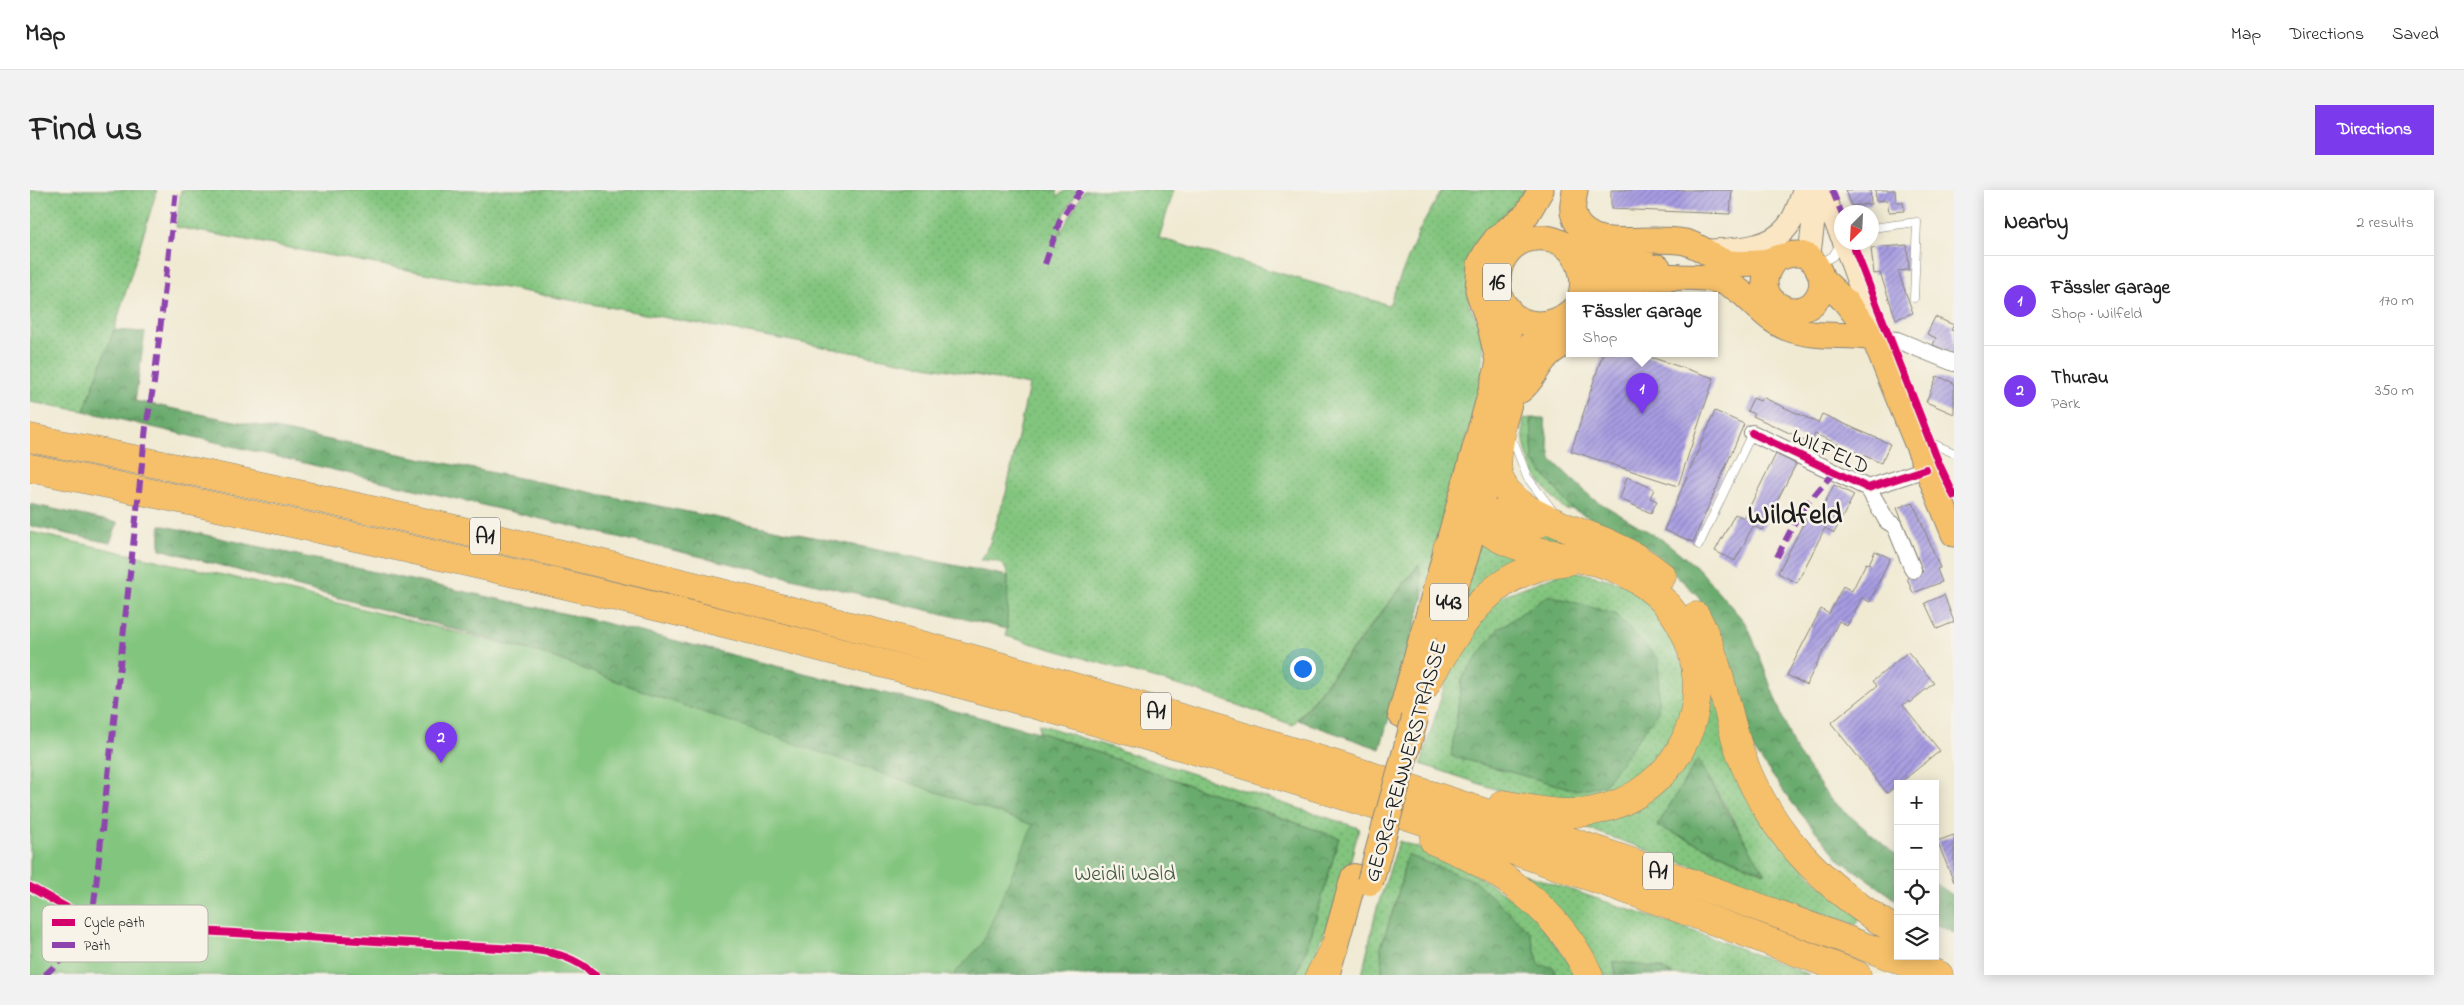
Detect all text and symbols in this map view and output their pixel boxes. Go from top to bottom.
text: Map [25,17,66,52]
text: Map [2231,22,2261,48]
text: Directions [2289,22,2364,48]
text: Saved [2392,22,2439,48]
text: Find us [30,105,142,156]
button: Directions [2315,105,2434,155]
north arrow [1834,205,1879,250]
text: Nearby [2004,208,2068,238]
text: 2 results [2356,211,2414,235]
road number: 16 [1483,264,1511,300]
text: Fässler Garage [2051,275,2170,302]
text: 1 [2017,289,2023,313]
text: 170 m [2379,289,2414,313]
popup [1566,292,1718,357]
text: Fässler Garage [1583,299,1702,326]
text: Shop · Wilfeld [2051,302,2142,326]
text: Shop [1583,326,1617,350]
text: Thurau [2051,365,2109,392]
pin: 1 [1626,373,1658,414]
text: 2 [2016,379,2024,403]
text: 350 m [2375,379,2414,403]
text: Park [2051,392,2080,416]
street label: WILFELD [1786,421,1874,484]
district label: Wildfeld [1748,496,1843,537]
road number: A1 [470,518,500,554]
road number: 443 [1430,584,1468,621]
street label: GEORG-RENNERSTRASSE [1357,638,1457,886]
your location [1290,656,1316,682]
road number: A1 [1141,692,1171,730]
pin: 2 [425,722,457,763]
map controls [1894,780,1939,960]
button: + [1894,780,1939,825]
button: − [1894,825,1939,870]
road number: A1 [1643,852,1673,889]
park label: Weidli Wald [1074,859,1176,891]
button: locate [1894,870,1939,915]
legend [42,905,208,962]
text: Cycle path [84,913,145,935]
button: layers [1894,915,1939,960]
text: Path [84,936,110,957]

